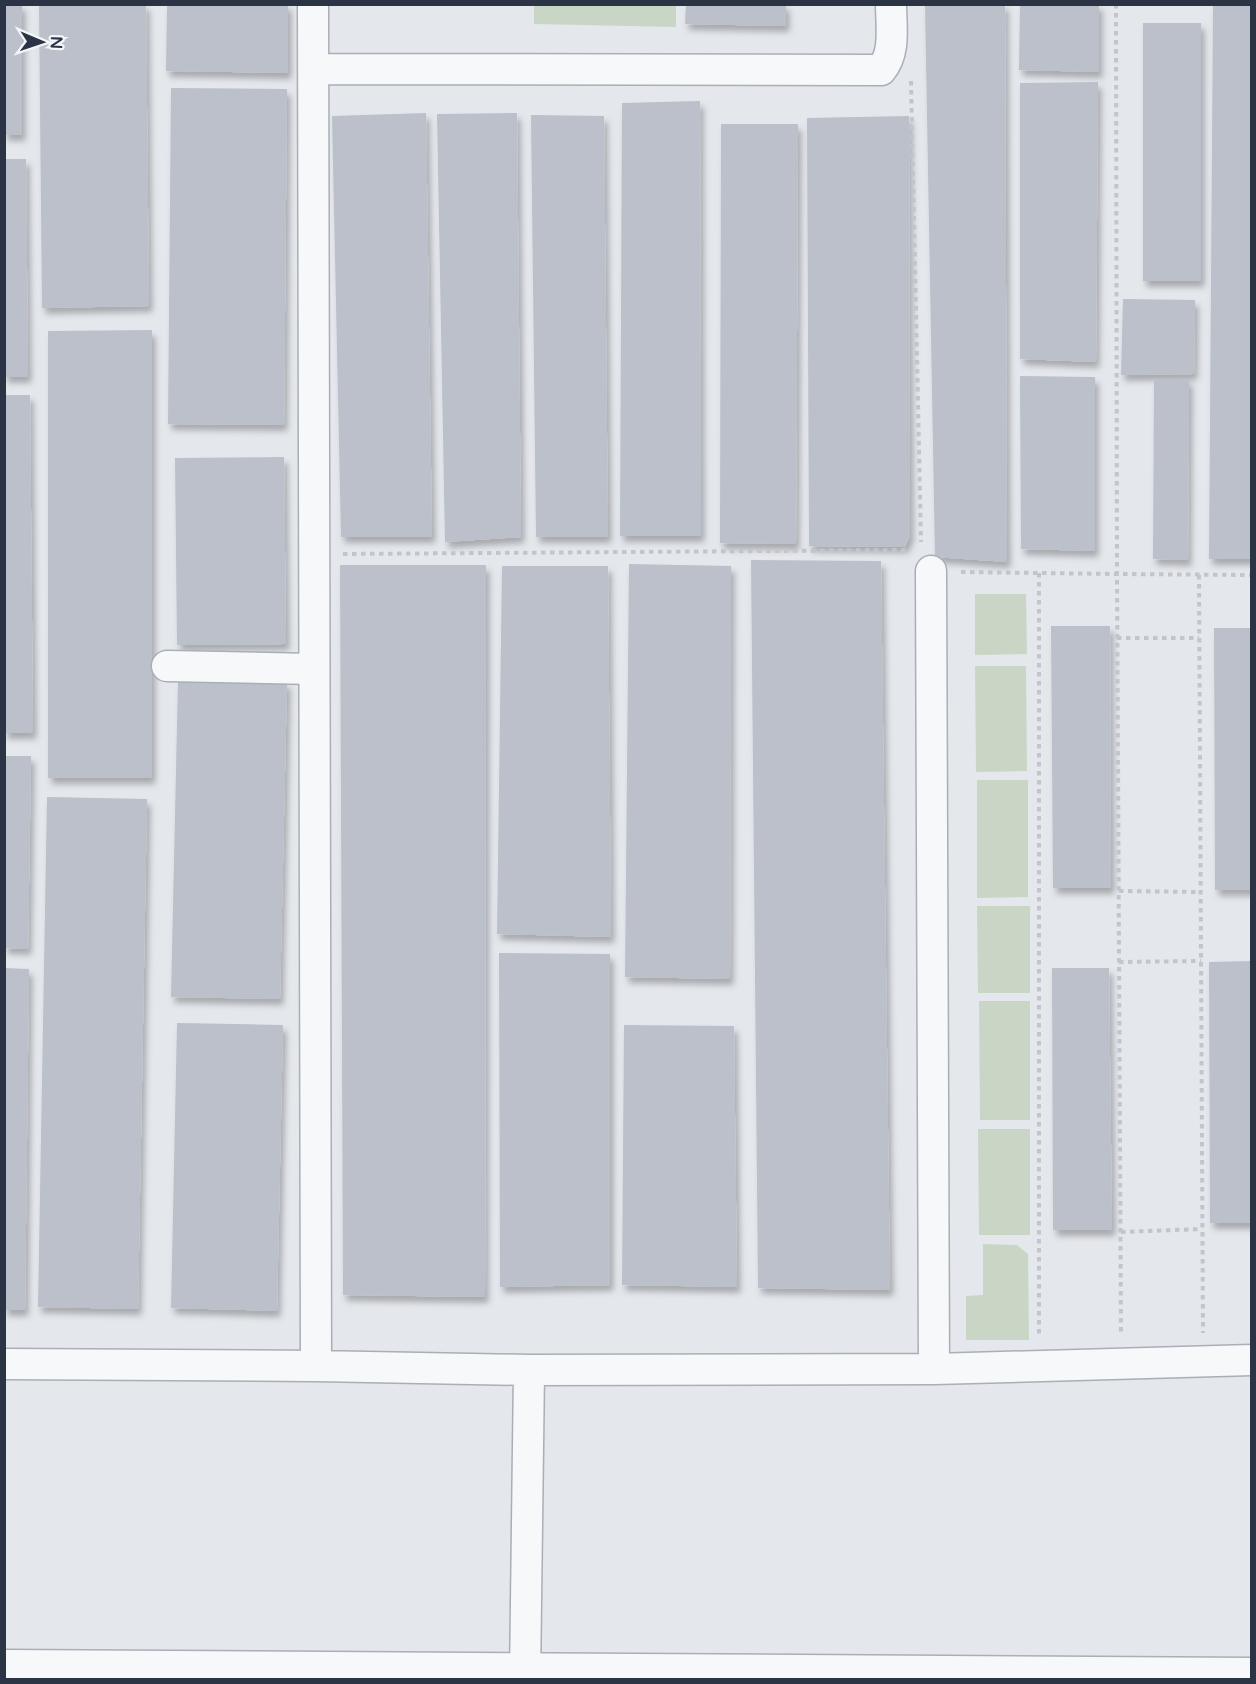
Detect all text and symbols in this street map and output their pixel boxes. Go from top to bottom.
north arrow [12,12,72,72]
text: N [46,36,66,49]

